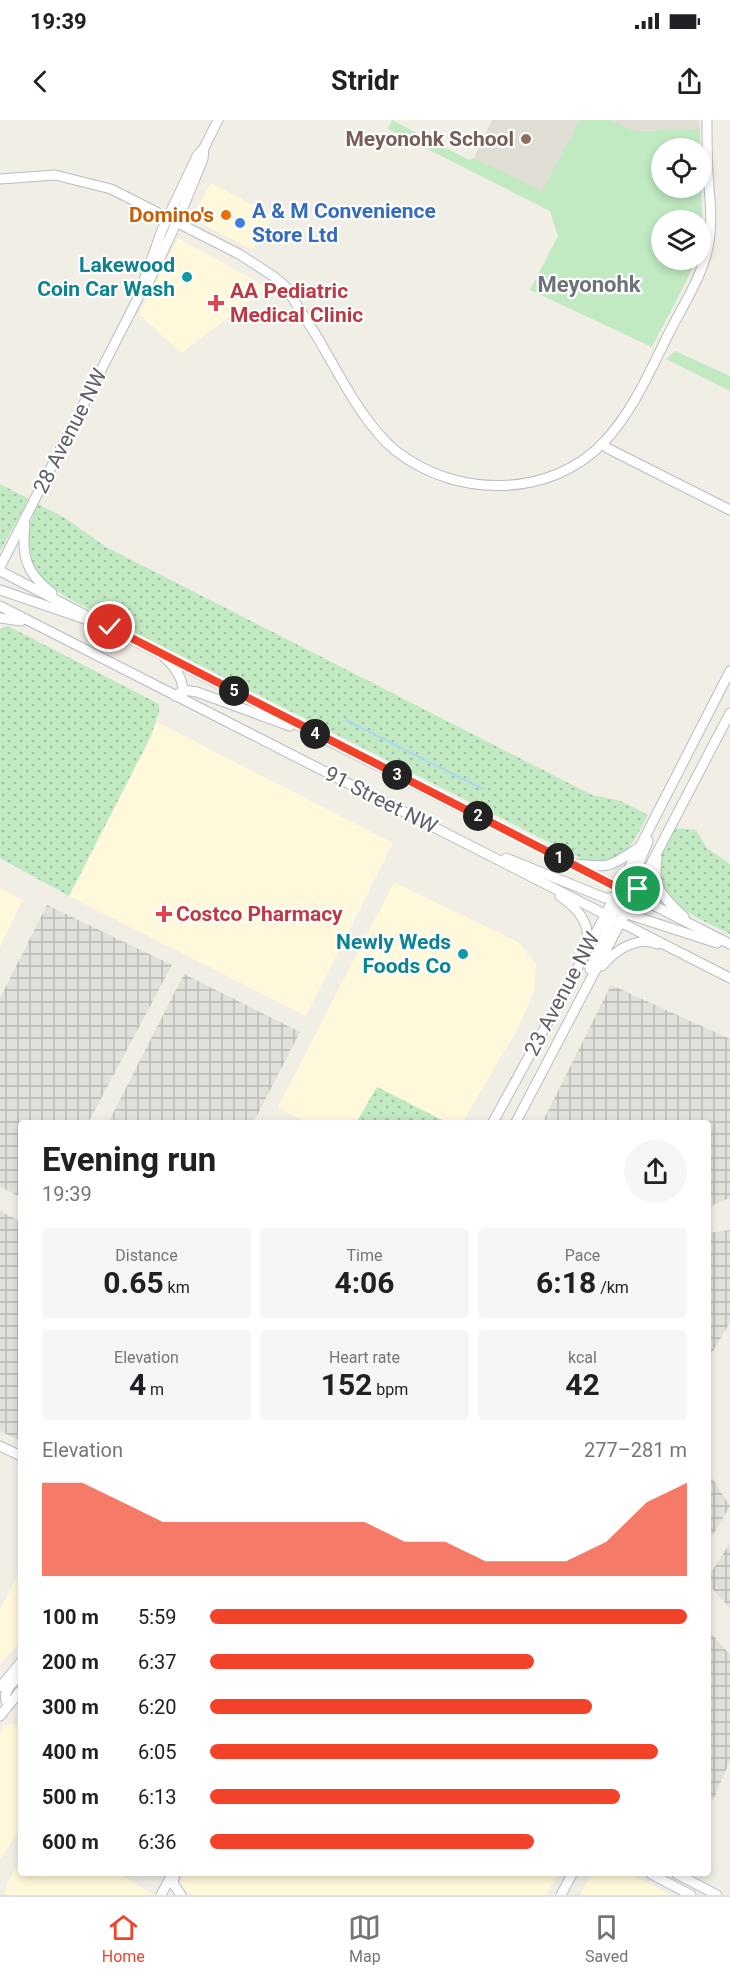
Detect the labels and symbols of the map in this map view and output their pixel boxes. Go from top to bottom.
place label: Meyonohk School [345,127,514,151]
marker: Meyonohk School [519,132,533,146]
place label: A & M Convenience Store Ltd [252,199,436,247]
place label: Domino's [129,203,214,227]
marker: Domino's [219,208,233,222]
marker: A & M Convenience Store Ltd [233,216,247,230]
place label: Lakewood Coin Car Wash [37,253,175,301]
marker: Lakewood Coin Car Wash [180,270,194,284]
district label: Meyonohk [537,272,641,297]
place label: AA Pediatric Medical Clinic [230,279,363,327]
marker: AA Pediatric Medical Clinic [207,294,225,312]
street label: 28 Avenue NW [28,365,112,497]
pin [84,601,135,652]
pin: 5 [219,676,249,706]
pin: 4 [300,719,330,749]
pin: 3 [382,760,412,790]
street label: 91 Street NW [321,761,442,839]
pin: 2 [463,801,493,831]
pin: 1 [544,843,574,873]
pin [612,863,663,914]
place label: Costco Pharmacy [176,902,343,926]
marker: Costco Pharmacy [157,907,171,921]
street label: 23 Avenue NW [519,928,605,1060]
place label: Newly Weds Foods Co [336,930,451,978]
marker: Newly Weds Foods Co [456,947,470,961]

